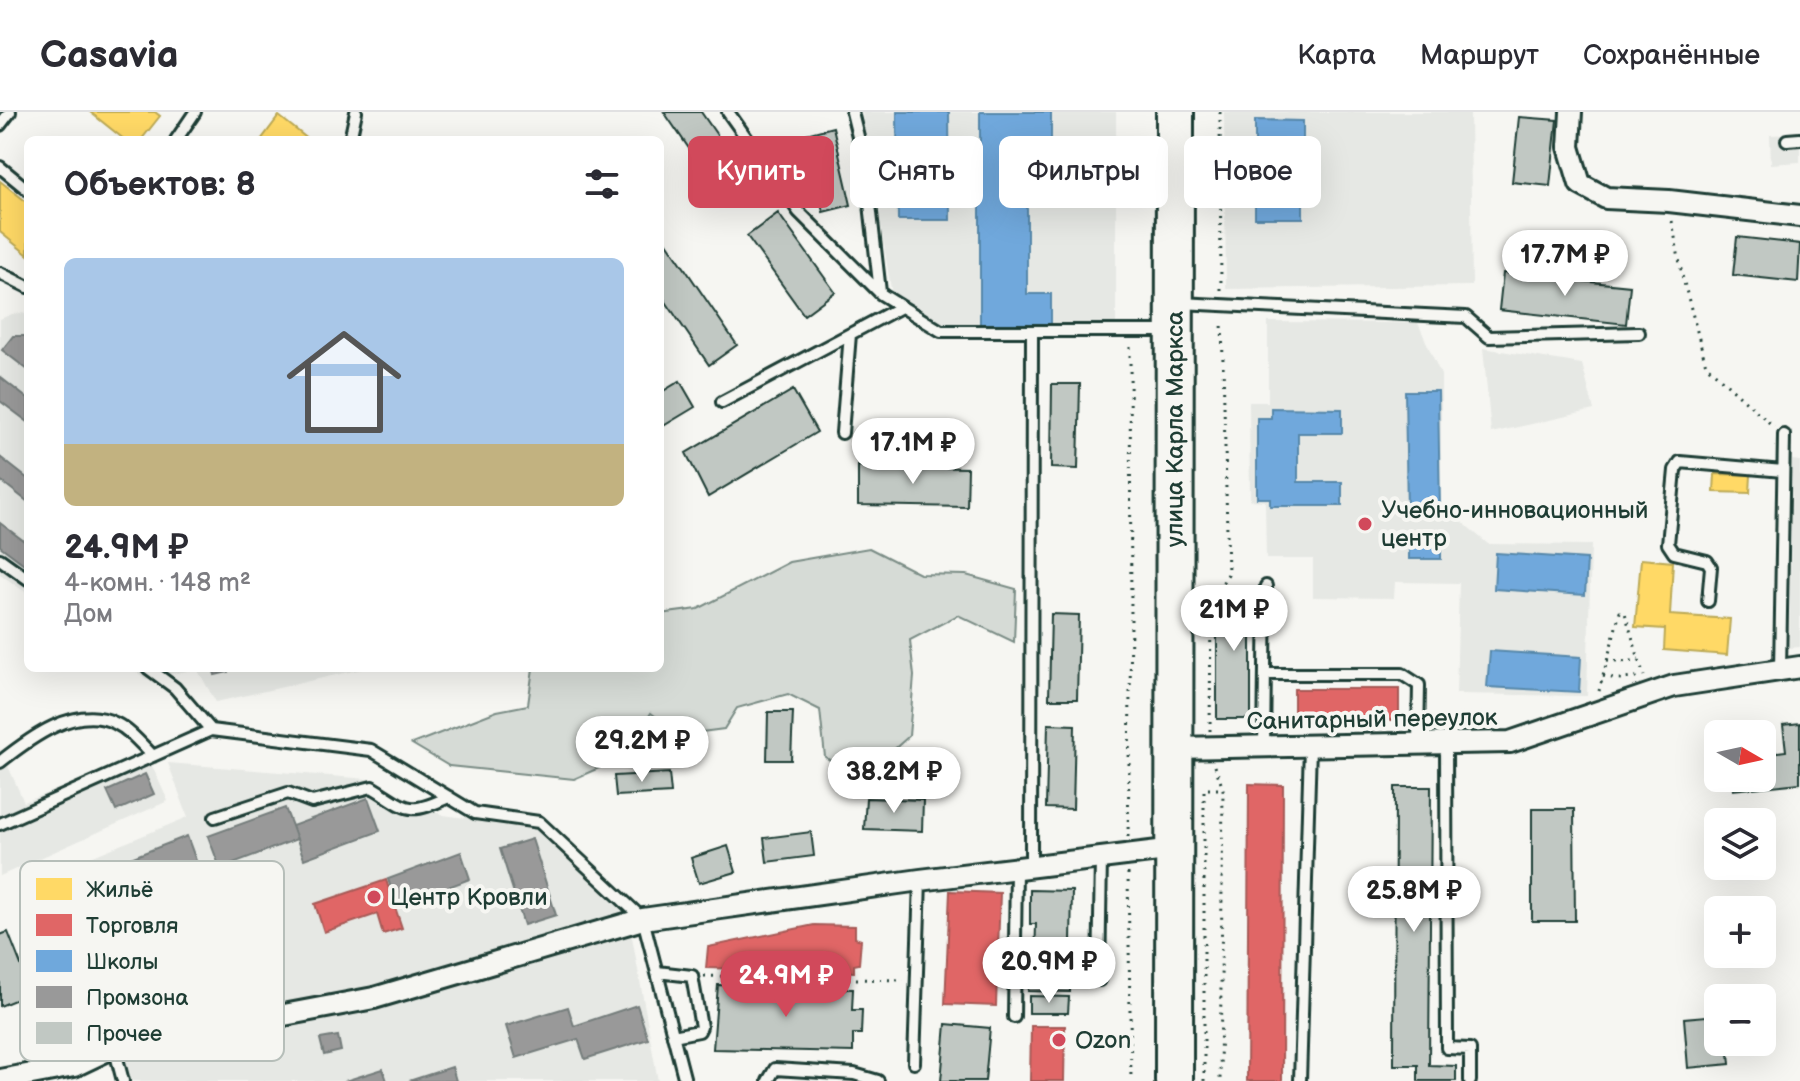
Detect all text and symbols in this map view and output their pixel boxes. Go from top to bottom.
text: Casavia [40,33,178,78]
text: Карта [1297,39,1376,72]
text: Маршрут [1420,39,1539,72]
text: Сохранённые [1583,39,1760,72]
chip: Купить [688,136,834,208]
chip: Снять [850,136,983,208]
chip: Фильтры [999,136,1168,208]
chip: Новое [1184,136,1321,208]
icon: filters [580,162,624,206]
text: Объектов: 8 [64,164,256,205]
pin: 17.7M ₽ [1491,230,1639,298]
text: 17.7M ₽ [1520,240,1610,271]
icon: home [272,310,416,454]
street label: улица Карла Маркса [1161,311,1190,547]
pin: 17.1M ₽ [839,418,987,486]
text: 17.1M ₽ [870,428,956,459]
place label: Учебно-инновационный центр [1381,496,1649,553]
marker: Учебно-инновационный центр [1356,515,1374,533]
text: 24.9M ₽ [64,527,189,568]
text: 4-комн. · 148 m² [64,568,251,599]
pin: 21M ₽ [1178,585,1290,653]
text: 21M ₽ [1199,595,1269,626]
text: Дом [64,599,113,630]
street label: Санитарный переулок [1246,703,1498,736]
pin: 29.2M ₽ [568,716,716,784]
north arrow [1704,720,1776,792]
map controls [1704,720,1776,1056]
text: 29.2M ₽ [594,726,690,757]
pin: 38.2M ₽ [820,747,968,815]
text: 38.2M ₽ [846,757,942,788]
button: layers [1704,808,1776,880]
legend [20,861,284,1061]
pin: 25.8M ₽ [1340,866,1488,934]
text: 25.8M ₽ [1366,876,1462,907]
text: Жильё [86,877,153,904]
place label: Центр Кровли [390,883,548,912]
marker: Центр Кровли [365,888,383,906]
button: + [1704,896,1776,968]
text: Торговля [86,913,178,940]
pin: 20.9M ₽ [975,937,1123,1005]
text: 20.9M ₽ [1001,947,1097,978]
text: Школы [86,949,158,976]
pin: 24.9M ₽ [712,951,860,1019]
text: 24.9M ₽ [738,961,834,992]
button: − [1704,984,1776,1056]
text: Промзона [86,985,188,1012]
text: Прочее [86,1021,162,1048]
place label: Ozon [1075,1026,1131,1055]
marker: Ozon [1050,1031,1068,1049]

